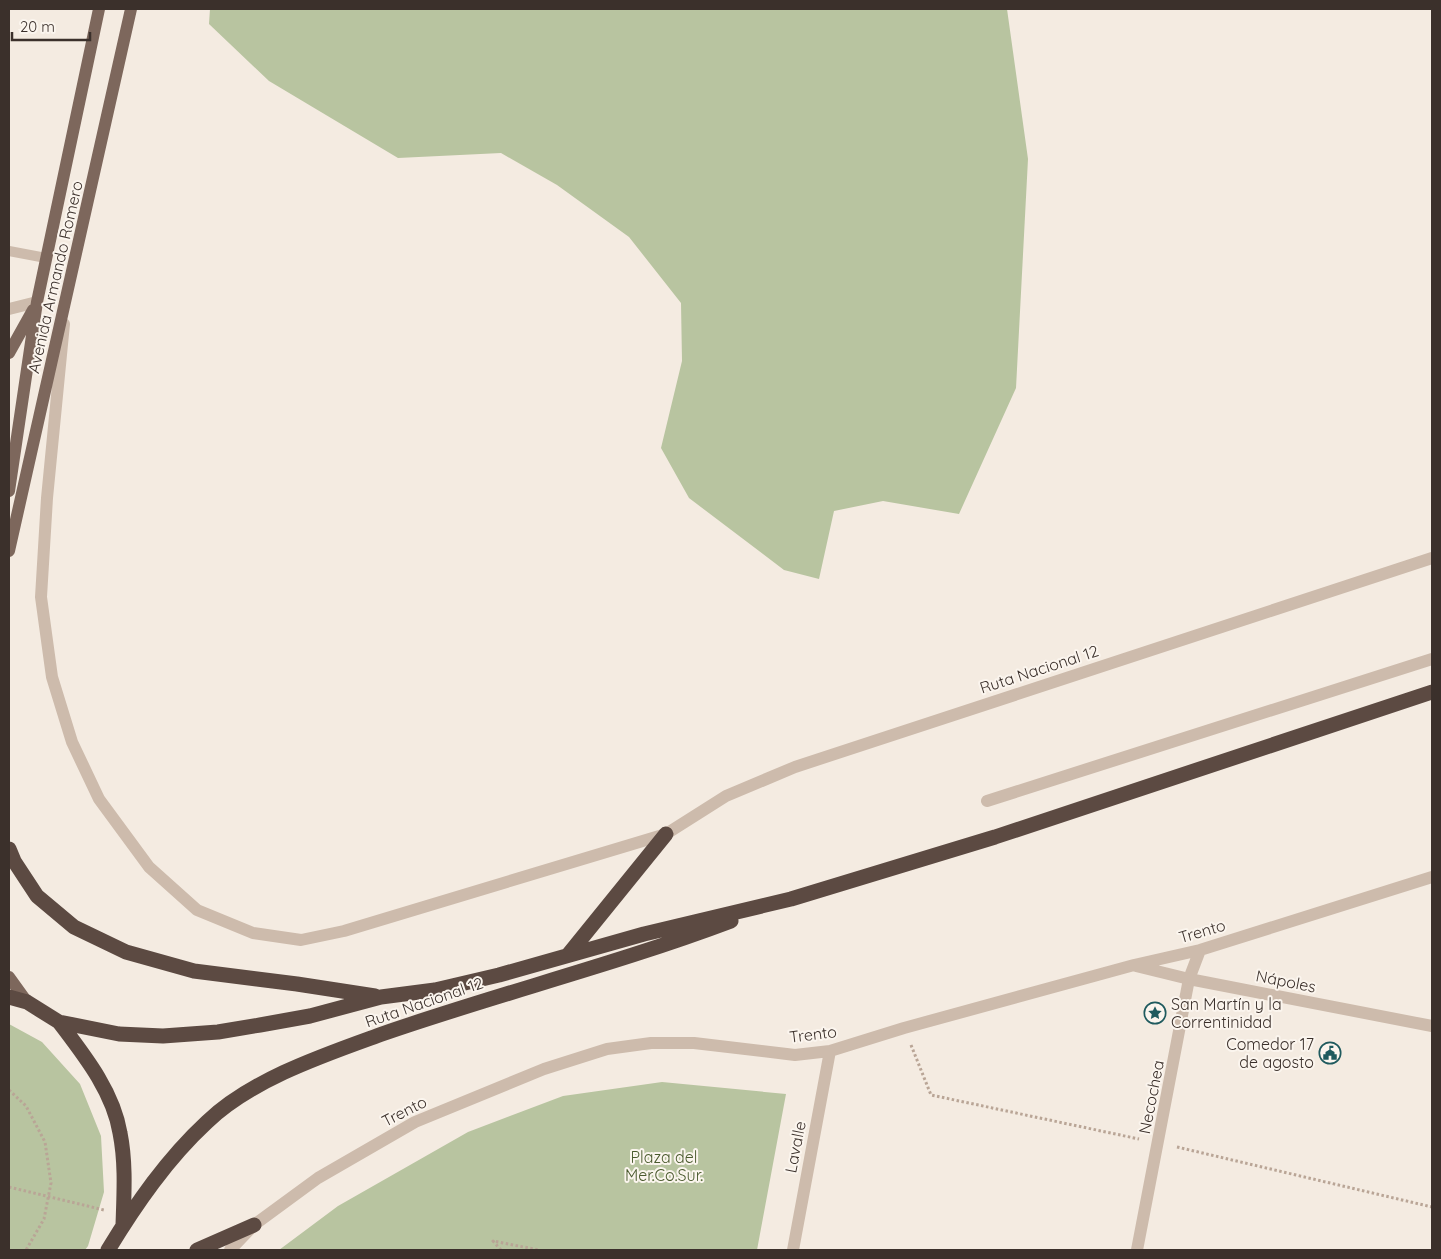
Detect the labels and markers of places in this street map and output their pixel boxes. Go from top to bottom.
place label: San Martín y la Correntinidad [1171,994,1282,1032]
place icon: San Martín y la Correntinidad [1143,1001,1167,1025]
place label: Comedor 17 de agosto [1226,1034,1314,1072]
public building icon: Comedor 17 de agosto [1318,1041,1342,1065]

